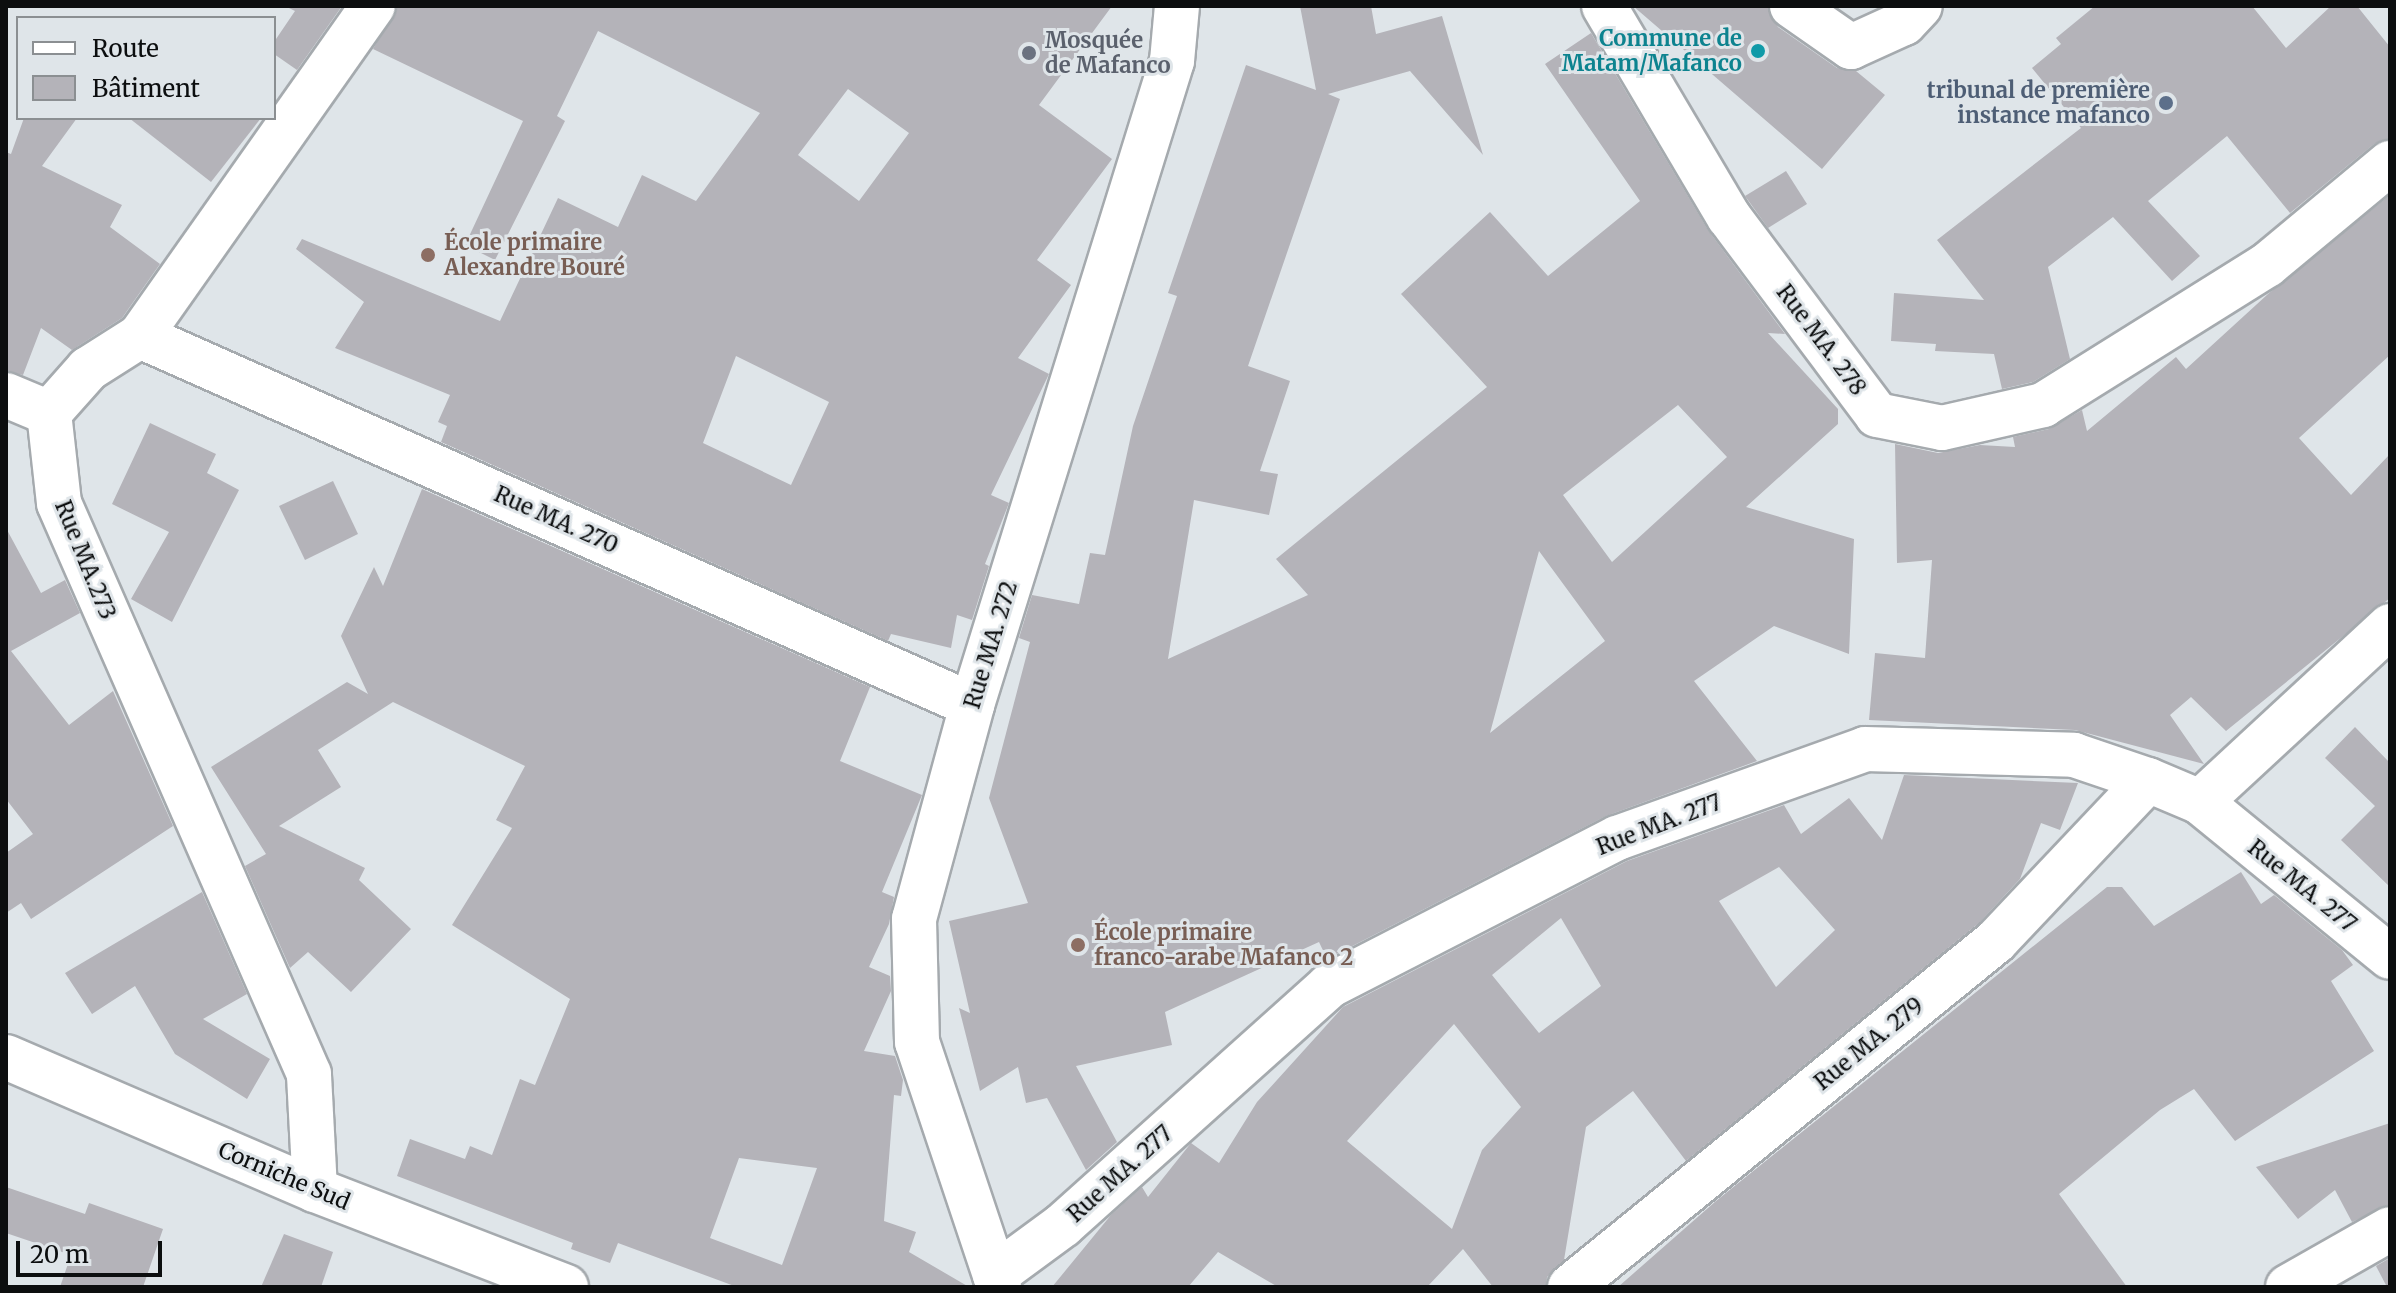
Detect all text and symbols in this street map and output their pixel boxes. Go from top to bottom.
legend [16,16,276,120]
place label: Commune de Matam/Mafanco [1562,25,1742,76]
place label: Mosquée de Mafanco [1045,27,1171,78]
text: Route [92,33,159,64]
marker: Commune de Matam/Mafanco [1749,42,1767,60]
marker: Mosquée de Mafanco [1020,44,1038,62]
text: Bâtiment [92,73,200,104]
place label: tribunal de première instance mafanco [1927,77,2150,128]
marker: tribunal de première instance mafanco [2157,94,2175,112]
place label: École primaire Alexandre Bouré [444,229,625,280]
marker: École primaire Alexandre Bouré [419,246,437,264]
street label: Rue MA. 278 [1771,280,1871,400]
street label: Rue MA. 270 [490,481,622,559]
street label: Rue MA.273 [49,497,121,623]
street label: Rue MA. 272 [959,578,1023,712]
street label: Rue MA. 277 [1593,789,1725,861]
street label: Rue MA. 277 [2243,834,2361,938]
place label: École primaire franco-arabe Mafanco 2 [1094,919,1353,970]
marker: École primaire franco-arabe Mafanco 2 [1069,936,1087,954]
street label: Rue MA. 279 [1809,992,1929,1096]
street label: Rue MA. 277 [1062,1120,1178,1228]
street label: Corniche Sud [214,1136,354,1216]
scale bar [20,1225,166,1275]
text: 20 m [30,1239,89,1270]

